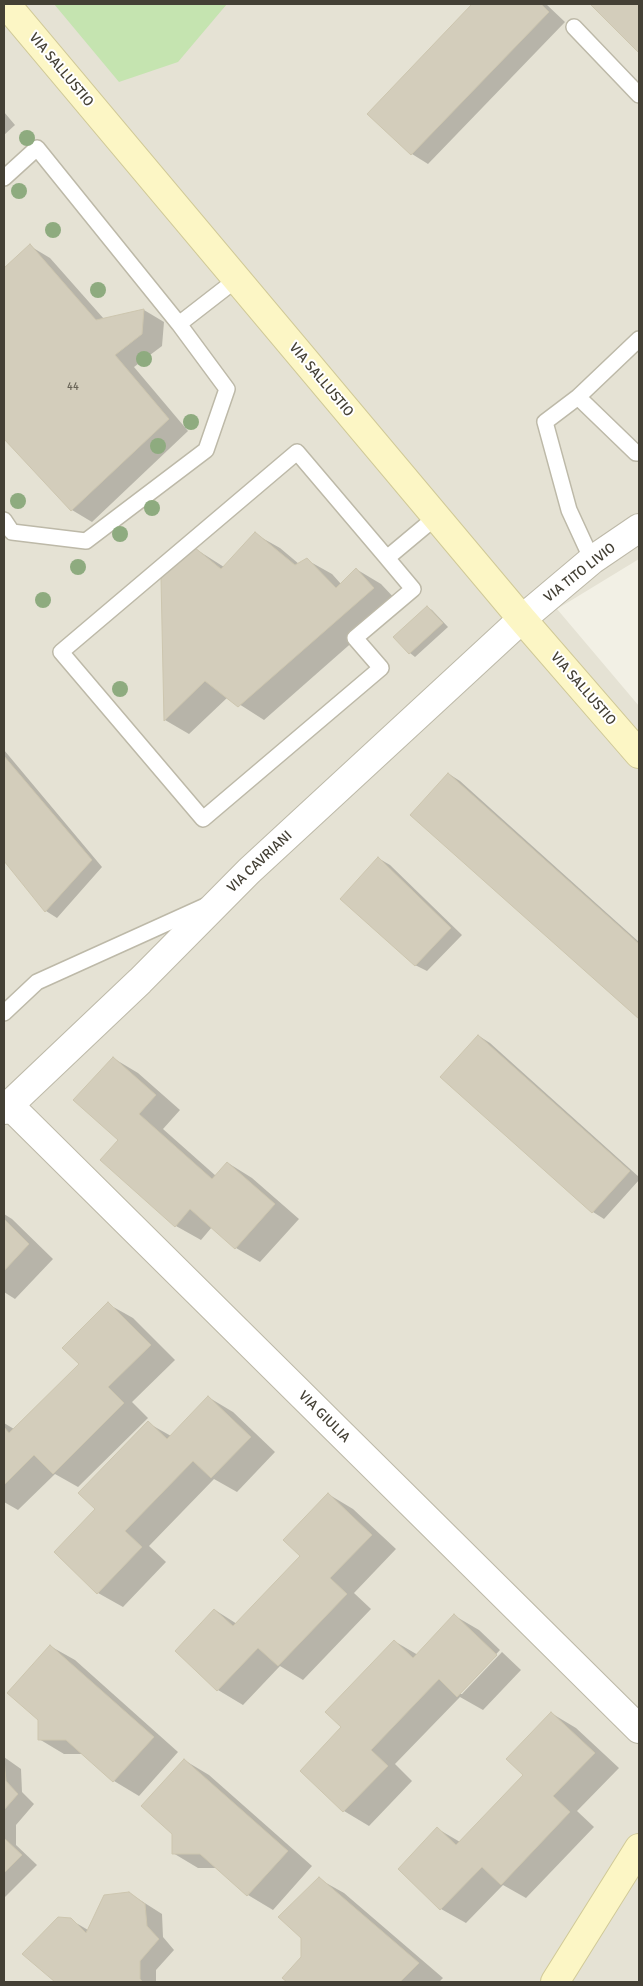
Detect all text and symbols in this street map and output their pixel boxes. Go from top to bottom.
street label: VIA SALLUSTIO [25,30,97,110]
street label: VIA SALLUSTIO [285,340,357,420]
house number: 44 [67,380,79,394]
street label: VIA TITO LIVIO [541,540,619,606]
street label: VIA SALLUSTIO [547,649,619,729]
street label: VIA CAVRIANI [224,828,296,896]
street label: VIA GIULIA [295,1388,353,1446]

